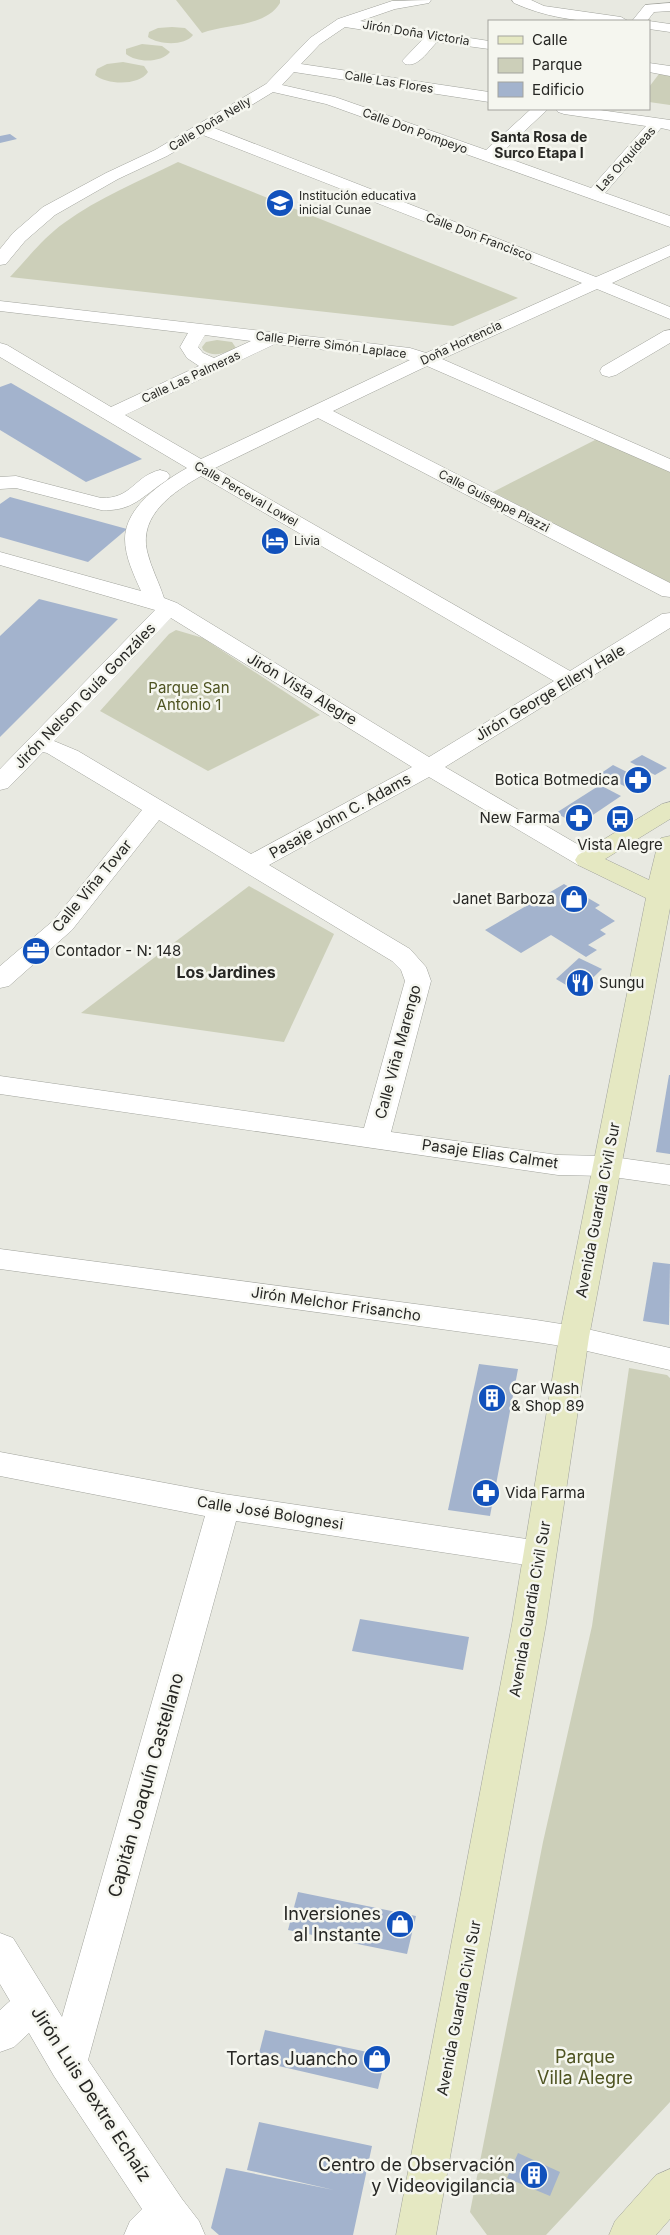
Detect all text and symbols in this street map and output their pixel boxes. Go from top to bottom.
street label: Jirón Doña Victoria [361,17,471,48]
legend [488,20,650,110]
text: Calle [532,30,567,49]
text: Parque [532,55,582,74]
street label: Calle Las Flores [344,67,435,96]
text: Edificio [532,80,584,99]
street label: Calle Doña Nelly [166,93,254,154]
street label: Calle Don Pompeyo [360,104,470,157]
street label: Las Orquídeas [593,123,659,194]
district label: Santa Rosa de Surco Etapa I [491,128,587,161]
school or university icon: Institución educativa inicial Cunae [265,188,295,218]
place label: Institución educativa inicial Cunae [299,188,416,217]
street label: Calle Don Francisco [424,209,535,264]
street label: Doña Hortencia [418,317,504,368]
street label: Calle Pierre Simón Laplace [255,328,407,361]
street label: Calle Las Palmeras [139,347,243,406]
street label: Calle Perceval Lowel [192,458,301,529]
street label: Calle Guiseppe Piazzi [436,466,552,535]
hotel icon: Livia [260,526,290,556]
place label: Livia [294,533,320,548]
street label: Jirón Nelson Guía Gonzáles [10,619,160,773]
street label: Jirón George Ellery Hale [471,640,628,745]
street label: Jirón Vista Alegre [244,648,361,729]
park label: Parque San Antonio 1 [148,678,230,714]
pharmacy icon: Botica Botmedica [623,765,653,795]
street label: Pasaje John C. Adams [266,769,414,862]
place label: Botica Botmedica [495,770,619,789]
pharmacy icon: New Farma [564,803,594,833]
bus stop icon: Vista Alegre [605,804,635,834]
place label: New Farma [479,808,560,827]
street label: Calle Viña Tovar [47,835,136,936]
place label: Vista Alegre [577,835,663,854]
shop icon: Janet Barboza [559,884,589,914]
place label: Janet Barboza [452,889,555,908]
office icon: Contador - N: 148 [21,936,51,966]
place label: Contador - N: 148 [55,941,181,960]
district label: Los Jardines [176,962,276,982]
restaurant icon: Sungu [565,968,595,998]
place label: Sungu [599,973,644,992]
street label: Calle Viña Marengo [370,983,425,1121]
street label: Avenida Guardia Civil Sur [571,1120,624,1299]
street label: Pasaje Elias Calmet [421,1135,560,1172]
street label: Jirón Melchor Frisancho [250,1282,422,1325]
place label: Car Wash & Shop 89 [511,1379,584,1415]
building icon: Car Wash & Shop 89 [477,1383,507,1413]
pharmacy icon: Vida Farma [471,1478,501,1508]
place label: Vida Farma [505,1483,585,1502]
street label: Calle José Bolognesi [196,1492,345,1533]
street label: Avenida Guardia Civil Sur [505,1519,554,1698]
street label: Capitán Joaquín Castellano [103,1670,188,1900]
place label: Inversiones al Instante [283,1903,381,1945]
shop icon: Inversiones al Instante [385,1909,415,1939]
street label: Avenida Guardia Civil Sur [432,1918,485,2097]
street label: Jirón Luis Dextre Echaíz [27,2002,156,2185]
shop icon: Tortas Juancho [362,2044,392,2074]
park label: Parque Villa Alegre [537,2046,633,2088]
place label: Tortas Juancho [226,2048,358,2069]
place label: Centro de Observación y Videovigilancia [318,2154,515,2196]
building icon: Centro de Observación y Videovigilancia [519,2160,549,2190]

